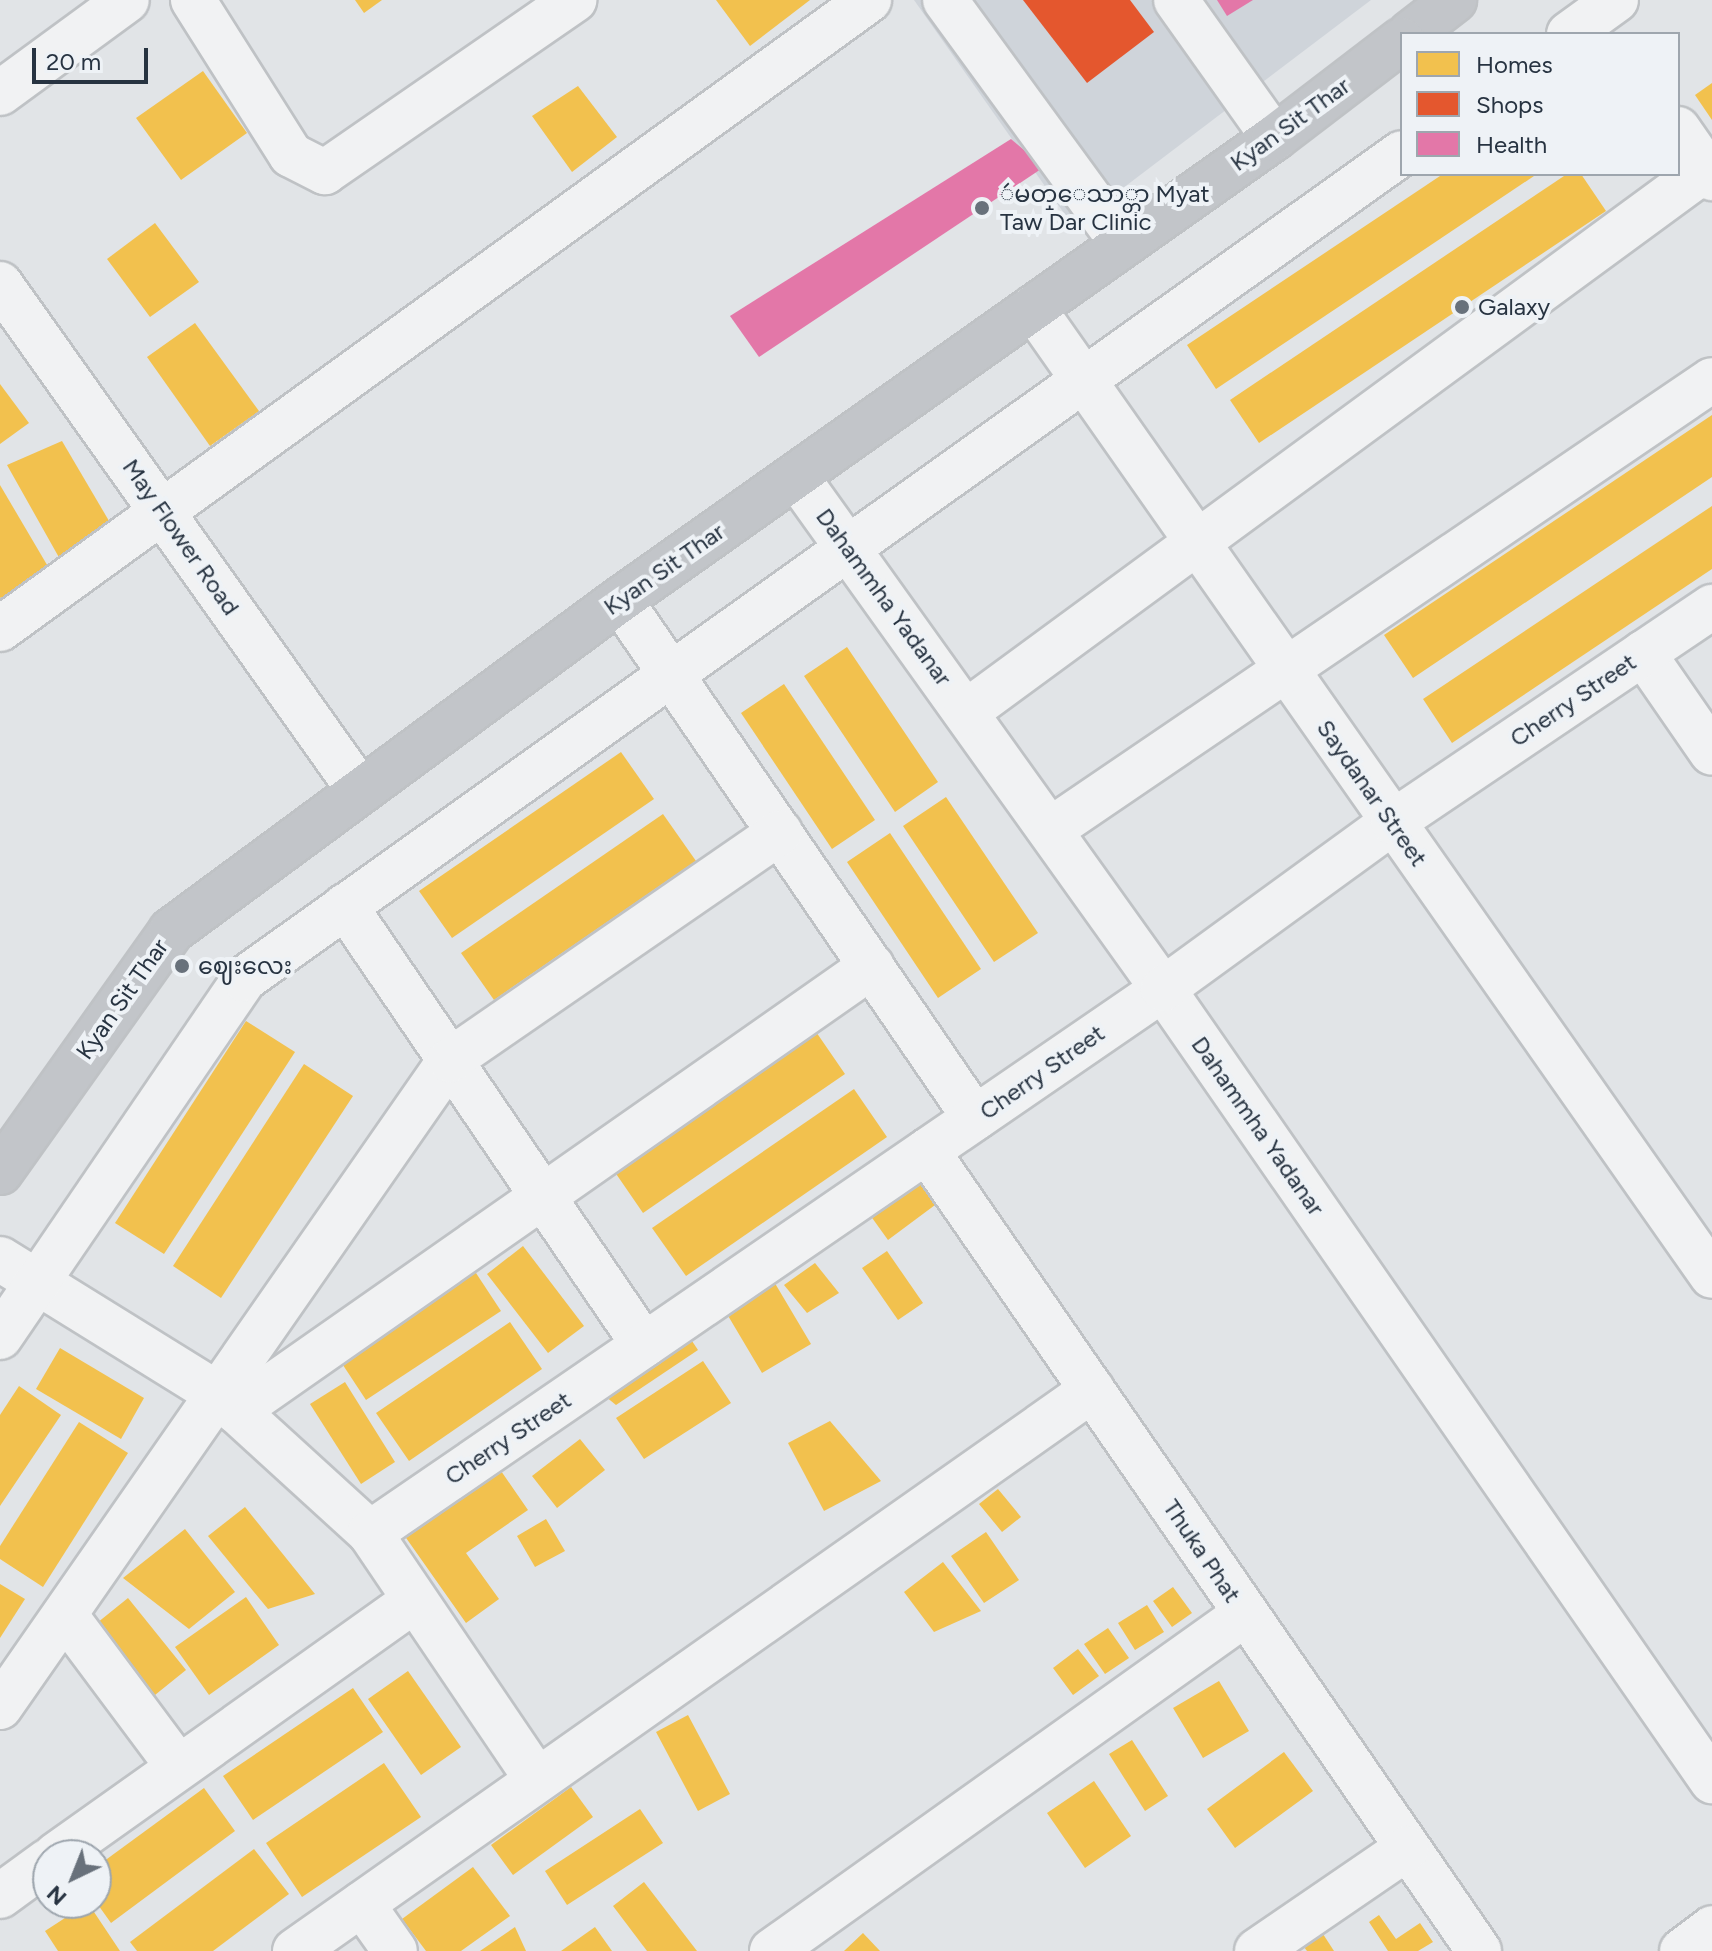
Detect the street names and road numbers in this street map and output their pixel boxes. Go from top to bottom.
street label: Kyan Sit Thar [1225,71,1355,177]
street label: May Flower Road [117,453,245,621]
street label: Dahammha Yadanar [810,503,958,691]
street label: Kyan Sit Thar [598,517,730,621]
street label: Cherry Street [1505,647,1641,753]
street label: Saydanar Street [1311,714,1433,872]
street label: Kyan Sit Thar [70,933,174,1065]
street label: Cherry Street [974,1018,1110,1126]
street label: Dahammha Yadanar [1185,1031,1331,1221]
street label: Cherry Street [440,1385,576,1491]
street label: Thuka Phat [1157,1494,1247,1608]

